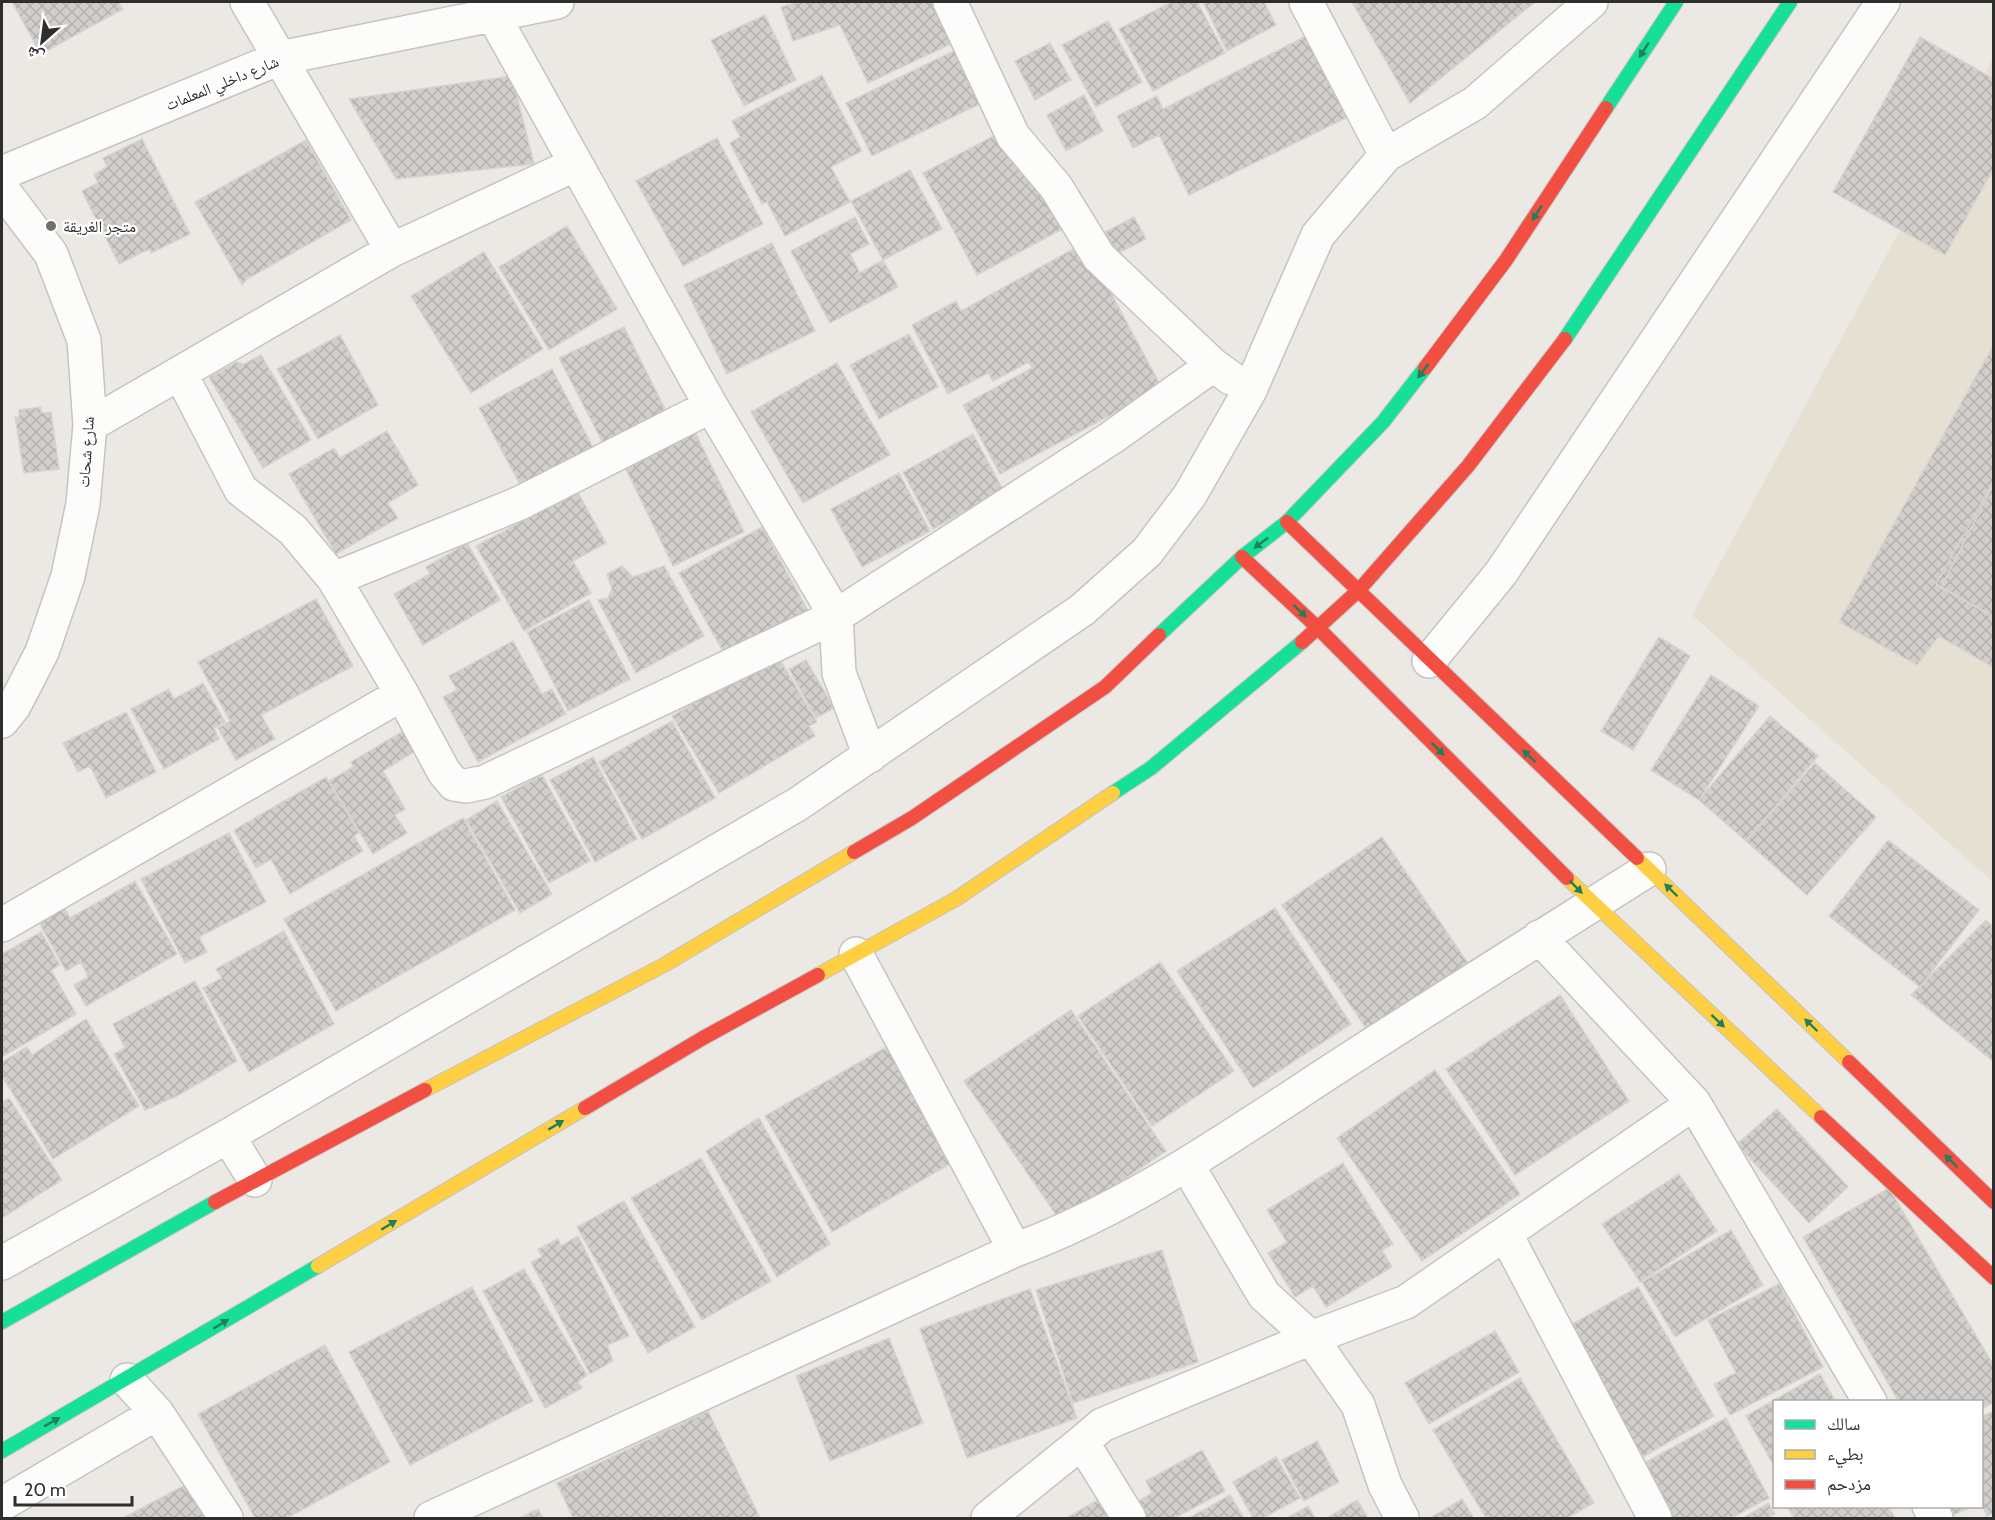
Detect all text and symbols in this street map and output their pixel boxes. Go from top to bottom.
north arrow [12,12,72,72]
text: ش [23,42,47,67]
one-way arrow [1638,42,1650,58]
street label: شارع داخلي المعلمات [163,52,283,117]
one-way arrow [1531,205,1542,221]
place label: متجر الغريقة [63,217,136,236]
marker: متجر الغريقة [44,219,58,233]
one-way arrow [1418,364,1430,379]
street label: شارع شحات [74,416,99,488]
one-way arrow [1253,537,1269,549]
one-way arrow [1293,604,1307,618]
one-way arrow [1431,741,1445,755]
one-way arrow [1522,749,1537,763]
one-way arrow [1569,880,1584,894]
one-way arrow [1664,884,1679,897]
one-way arrow [1711,1013,1725,1027]
one-way arrow [1805,1019,1819,1033]
one-way arrow [548,1120,564,1131]
one-way arrow [1944,1154,1959,1168]
one-way arrow [381,1219,397,1230]
one-way arrow [213,1319,229,1330]
legend [1773,1400,1983,1508]
text: سالك [1827,1413,1860,1435]
one-way arrow [44,1418,61,1428]
text: بطيء [1827,1443,1864,1469]
scale bar [15,1469,132,1507]
text: مزدحم [1827,1473,1871,1496]
text: 20 m [24,1479,66,1501]

